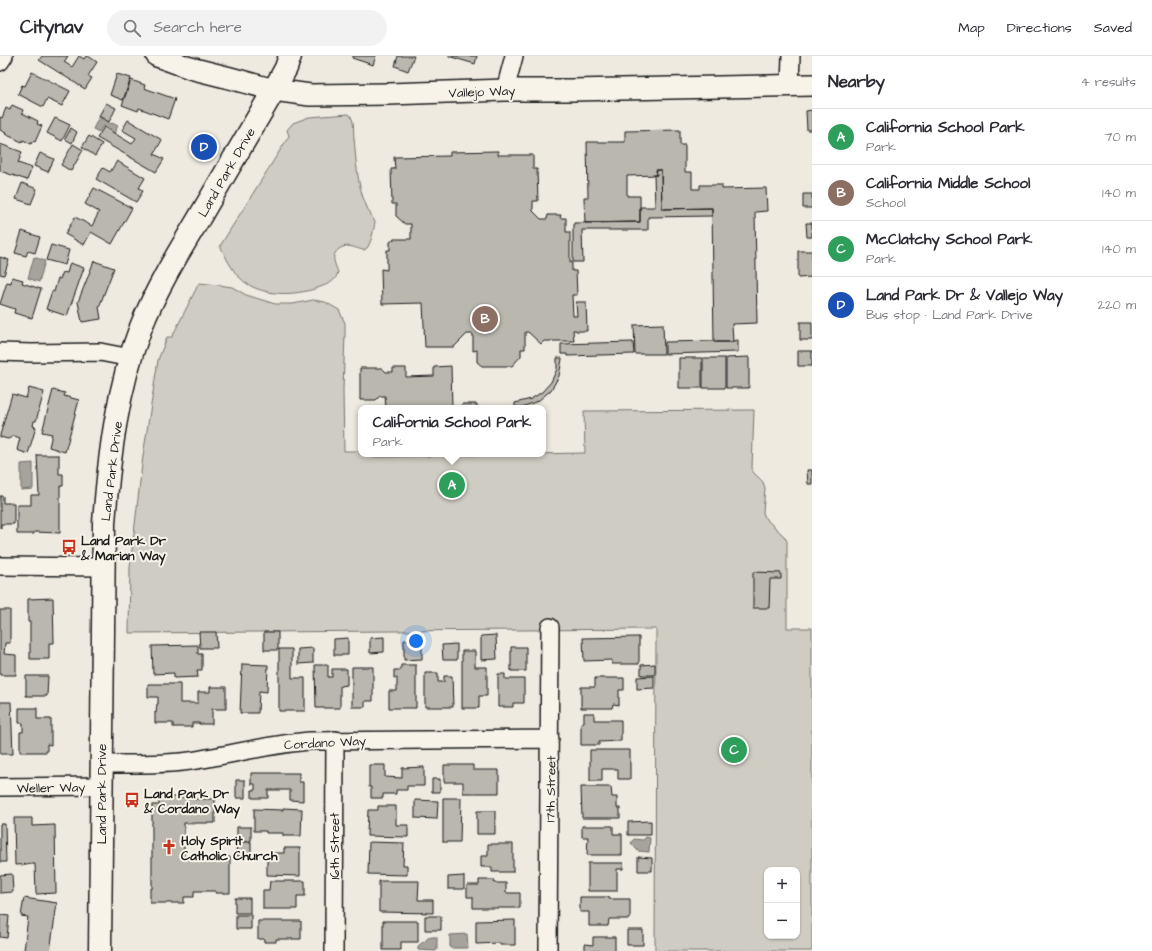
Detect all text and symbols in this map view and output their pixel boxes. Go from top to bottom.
search box [107,10,387,46]
text: Citynav [20,14,83,41]
icon: search [121,17,143,39]
text: Search here [153,17,242,38]
text: Map [958,18,985,38]
text: Directions [1007,18,1072,38]
text: Saved [1094,18,1132,38]
text: Nearby [828,70,885,94]
text: 4 results [1081,73,1136,91]
street label: Vallejo Way [448,82,516,103]
text: California School Park [866,117,1024,138]
street label: Land Park Drive [194,125,258,219]
text: A [837,128,845,146]
text: 70 m [1104,128,1136,146]
pin: D [191,132,217,162]
text: Park [866,138,896,156]
text: California Middle School [866,173,1030,194]
text: B [836,184,846,202]
text: 140 m [1102,184,1136,202]
text: School [866,194,906,212]
text: McClatchy School Park [866,229,1032,250]
text: C [836,240,846,258]
text: 140 m [1102,240,1136,258]
text: Park [866,250,896,268]
text: Land Park Dr & Vallejo Way [866,285,1063,306]
text: D [837,296,845,314]
text: 220 m [1098,296,1136,314]
pin: B [472,304,498,334]
text: Bus stop · Land Park Drive [866,306,1033,324]
popup [358,405,546,457]
text: California School Park [373,412,531,433]
street label: Land Park Drive [97,420,127,522]
text: Park [373,433,403,451]
pin: A [439,470,465,500]
place label: Land Park Dr & Marian Way [80,532,167,566]
bus stop icon: Land Park Dr & Marian Way [60,538,78,556]
your location [406,631,426,651]
street label: Cordano Way [284,732,367,755]
pin: C [721,735,747,765]
street label: Land Park Drive [93,744,111,844]
street label: 17th Street [541,755,561,823]
street label: Weller Way [16,778,86,799]
place label: Land Park Dr & Cordano Way [143,785,241,819]
bus stop icon: Land Park Dr & Cordano Way [123,791,141,809]
street label: 16th Street [326,812,344,879]
place label: Holy Spirit Catholic Church [181,832,278,865]
church icon: Holy Spirit Catholic Church [160,838,178,856]
map controls [764,867,800,939]
button: + [764,867,800,903]
button: − [764,903,800,939]

